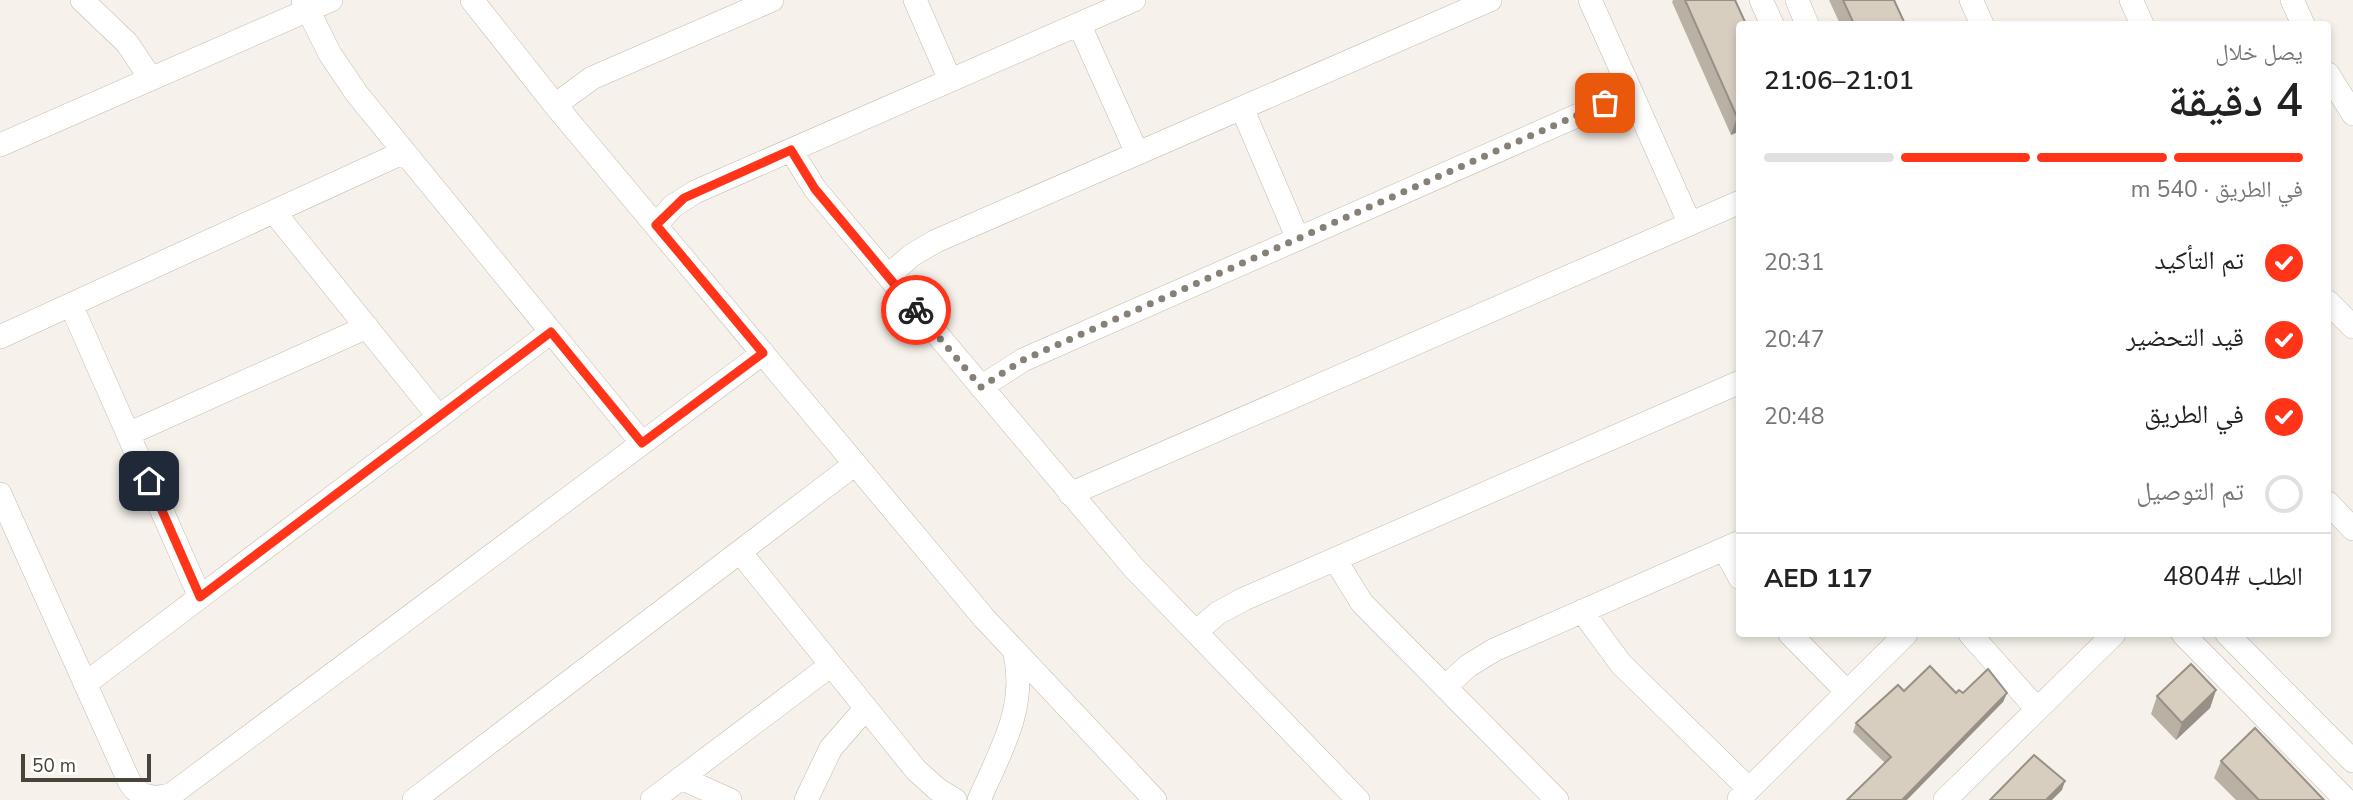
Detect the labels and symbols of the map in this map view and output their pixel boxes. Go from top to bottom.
pin [1575,73,1635,133]
courier [881,275,951,345]
pin [119,451,179,511]
scale bar [21,751,150,783]

